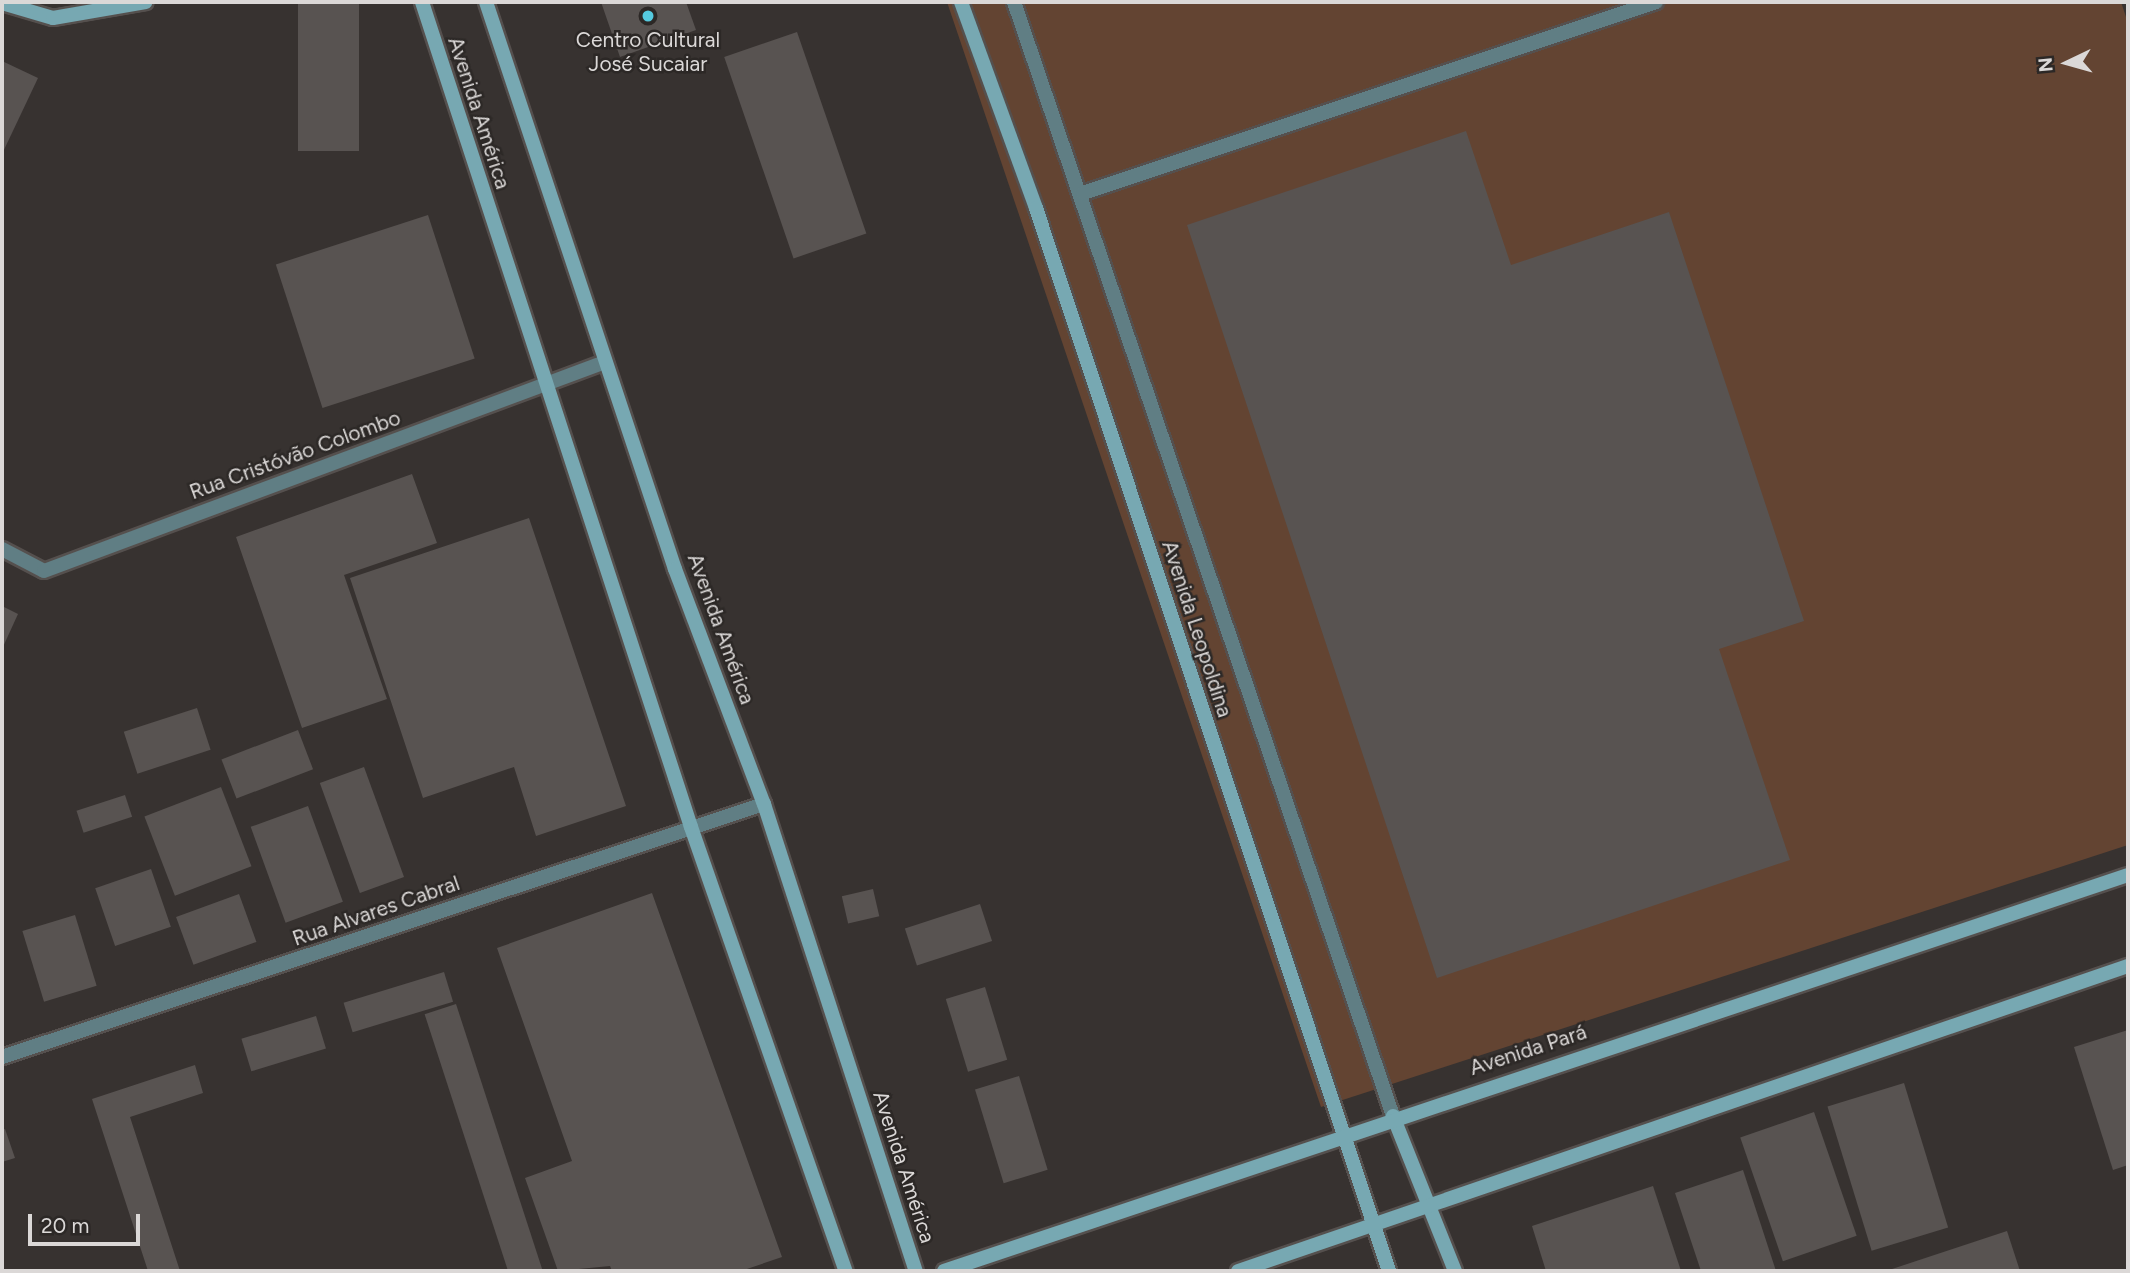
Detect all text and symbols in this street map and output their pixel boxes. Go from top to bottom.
marker: Centro Cultural José Sucaiar [640,8,656,24]
place label: Centro Cultural José Sucaiar [576,27,720,77]
north arrow [2032,28,2102,98]
street label: Avenida América [443,34,515,192]
text: N [2033,57,2058,73]
street label: Rua Cristóvão Colombo [186,405,404,505]
street label: Avenida Leopoldina [1157,537,1237,721]
street label: Avenida América [682,550,760,708]
street label: Rua Alvares Cabral [289,871,463,951]
street label: Avenida Pará [1466,1019,1590,1081]
street label: Avenida América [868,1088,940,1246]
scale bar [32,1200,144,1244]
text: 20 m [41,1213,89,1238]

